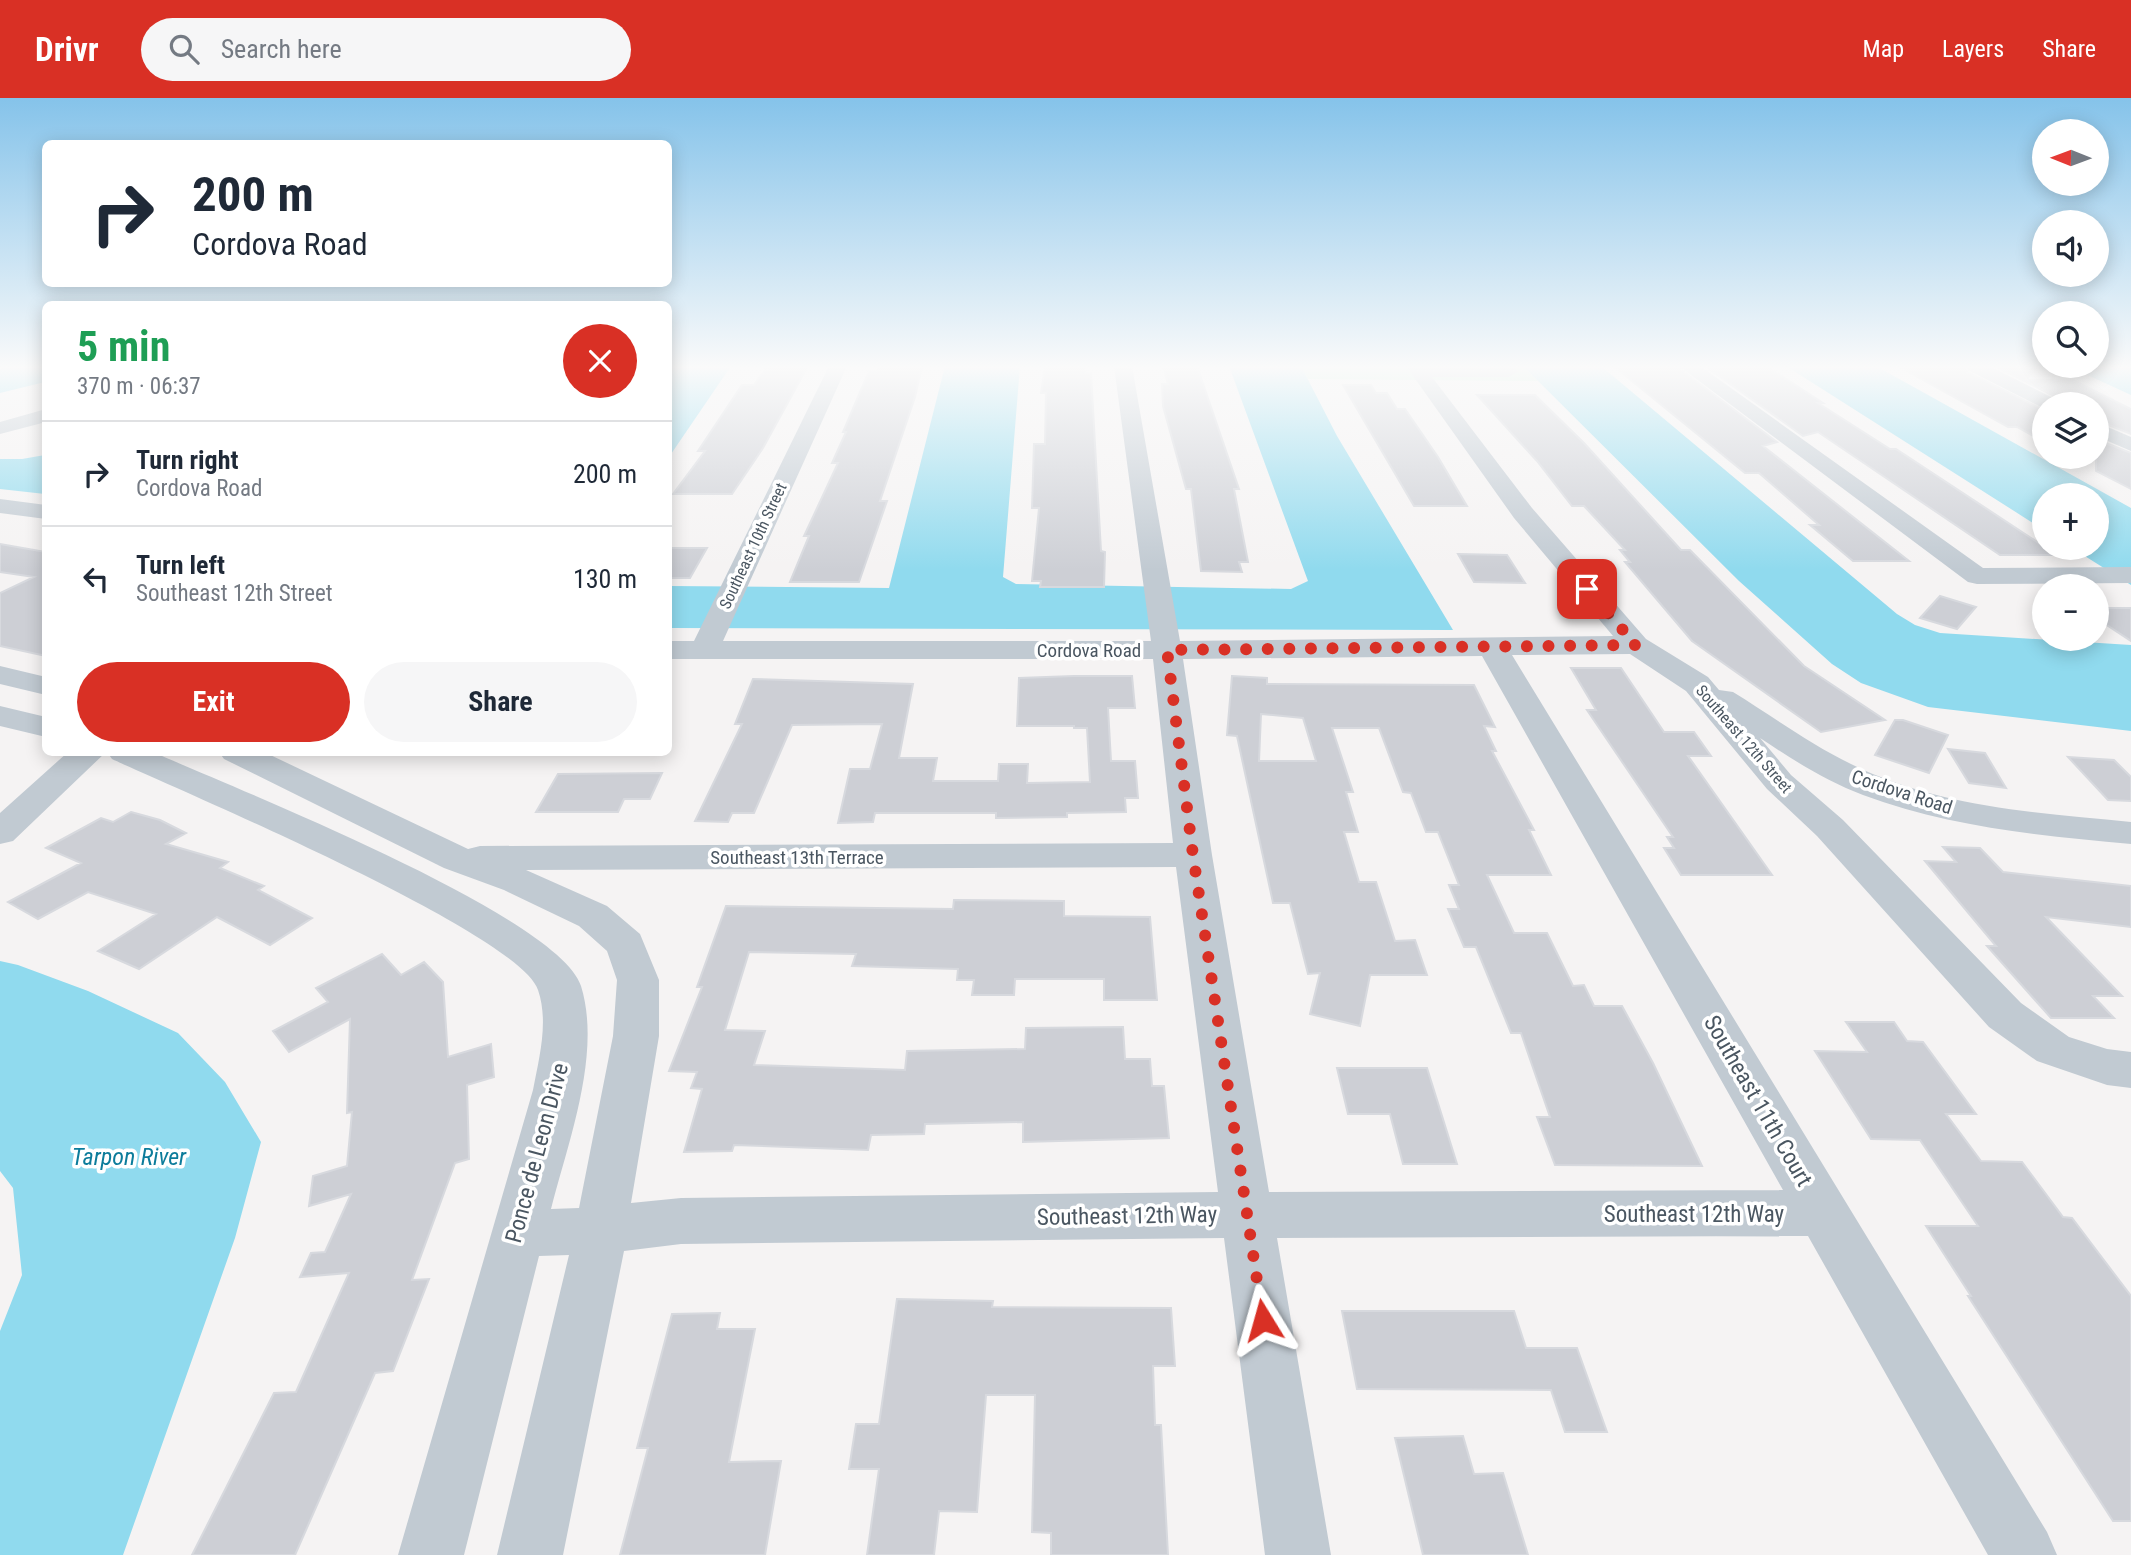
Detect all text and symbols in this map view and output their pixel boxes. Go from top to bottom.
search box [141,18,631,81]
text: Drivr [35,30,99,69]
icon: search [165,30,203,68]
text: Search here [221,34,342,64]
text: Map [1863,35,1904,63]
text: Layers [1942,35,2004,63]
text: Share [2042,35,2096,63]
north arrow [2032,119,2109,196]
map controls [2032,119,2109,651]
text: 200 m [192,166,314,223]
icon: right [77,168,168,259]
button: sound [2032,210,2109,287]
text: Cordova Road [192,225,368,263]
button: search [2032,301,2109,378]
text: 5 min [77,322,170,371]
button: close [563,324,637,398]
text: 370 m · 06:37 [77,373,201,400]
button: layers [2032,392,2109,469]
text: Turn right [136,445,238,475]
icon: right [77,455,115,493]
text: 200 m [573,459,637,489]
text: Cordova Road [136,475,262,502]
street label: Southeast 10th Street [715,480,791,612]
button: + [2032,483,2109,560]
text: Turn left [136,550,225,580]
pin [1557,559,1617,619]
icon: left [77,560,115,598]
text: 130 m [573,564,637,594]
icon: arrive [1568,570,1606,608]
button: − [2032,574,2109,651]
text: Southeast 12th Street [136,580,333,607]
street label: Cordova Road [1037,639,1141,662]
button: Exit [77,662,350,742]
button: Share [364,662,637,742]
street label: Southeast 12th Street [1692,681,1796,797]
street label: Cordova Road [1849,765,1955,819]
street label: Southeast 13th Terrace [710,846,884,869]
street label: Southeast 11th Court [1698,1011,1818,1191]
street label: Ponce de Leon Drive [500,1060,574,1246]
water label: Tarpon River [72,1143,187,1171]
street label: Southeast 12th Way [1037,1201,1218,1231]
street label: Southeast 12th Way [1604,1201,1785,1228]
position arrow [1226,1283,1300,1357]

